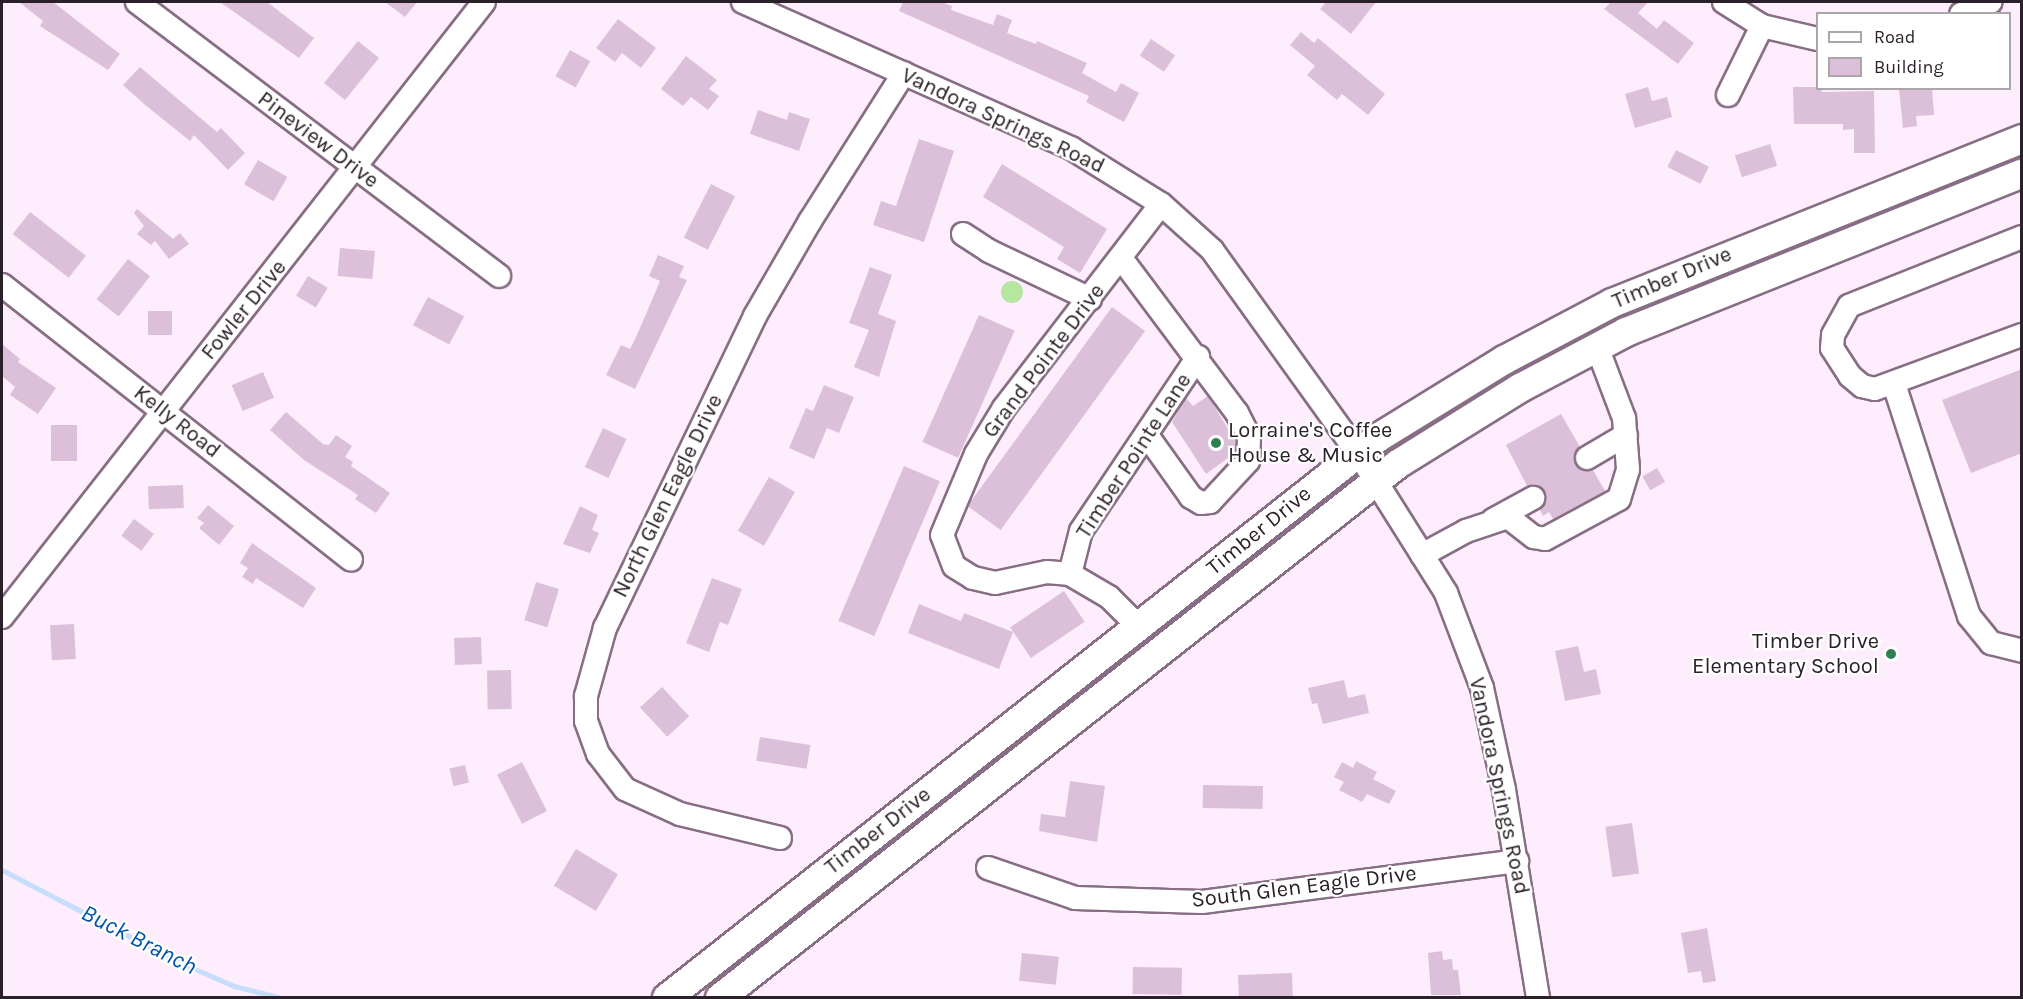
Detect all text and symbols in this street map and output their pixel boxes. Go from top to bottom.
legend [1816,12,2011,90]
text: Road [1874,26,1915,48]
text: Building [1874,56,1944,78]
street label: Vandora Springs Road [897,62,1109,180]
street label: Pineview Drive [252,86,384,194]
street label: Timber Drive [1608,241,1736,315]
street label: Fowler Drive [196,255,292,365]
street label: Grand Pointe Drive [977,279,1111,443]
street label: Timber Pointe Lane [1071,369,1197,543]
street label: Kelly Road [128,380,226,464]
street label: North Glen Eagle Drive [607,390,729,602]
place label: Lorraine's Coffee House & Music [1228,417,1392,469]
marker: Lorraine's Coffee House & Music [1209,436,1223,450]
street label: Timber Drive [1201,481,1317,581]
place label: Timber Drive Elementary School [1692,628,1879,680]
marker: Timber Drive Elementary School [1884,647,1898,661]
street label: Vandora Springs Road [1463,675,1535,897]
street label: Timber Drive [820,781,936,881]
street label: South Glen Eagle Drive [1190,860,1418,914]
water label: Buck Branch [76,899,202,981]

